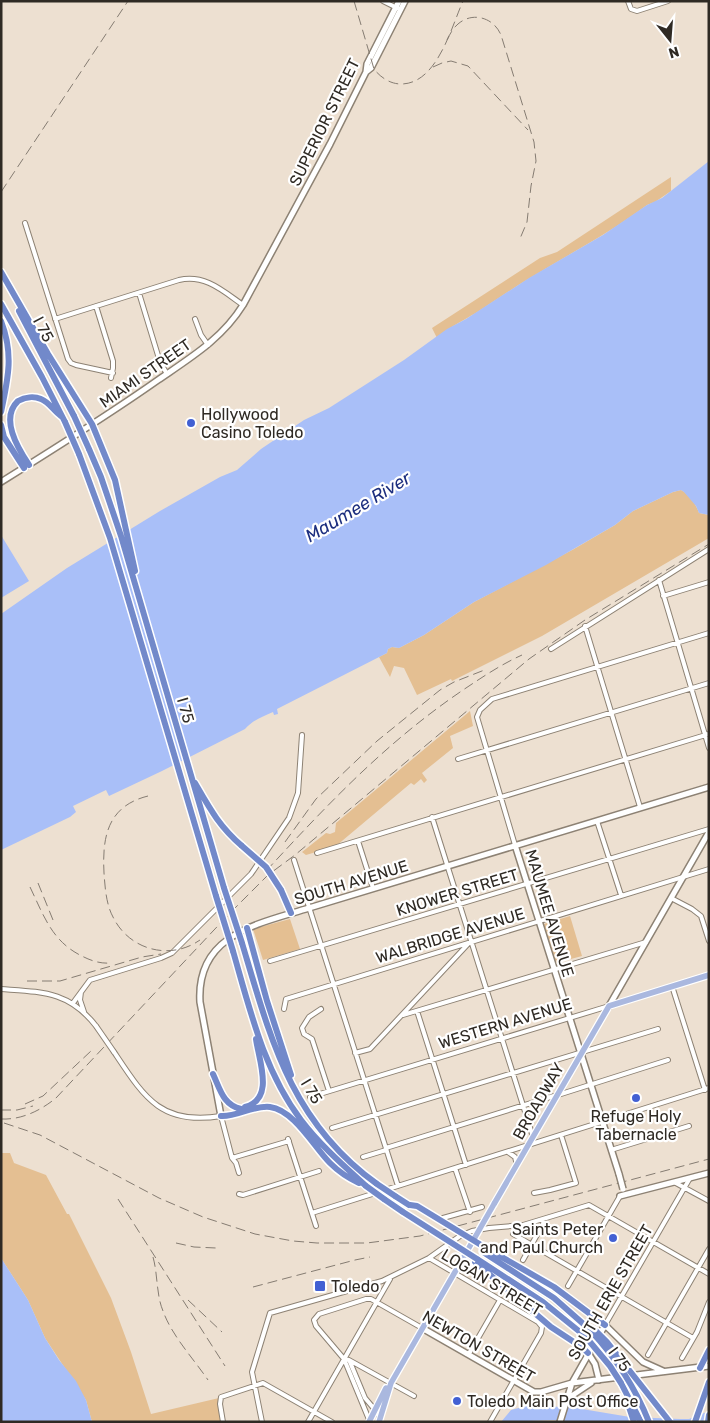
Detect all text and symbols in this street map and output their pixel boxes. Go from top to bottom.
north arrow [645,15,695,65]
text: N [666,42,681,62]
street label: SUPERIOR STREET [285,55,364,189]
street label: I 75 [29,313,58,345]
street label: MIAMI STREET [96,335,195,412]
place label: Hollywood Casino Toledo [201,405,303,442]
marker: Hollywood Casino Toledo [185,417,197,429]
water label: Maumee River [301,466,416,547]
street label: I 75 [173,695,198,725]
street label: MAUMEE AVENUE [521,847,578,979]
street label: SOUTH AVENUE [292,856,411,909]
street label: KNOWER STREET [394,865,520,920]
street label: WALBRIDGE AVENUE [373,904,527,967]
street label: WESTERN AVENUE [436,994,574,1053]
street label: BROADWAY [509,1059,568,1143]
street label: I 75 [297,1075,326,1107]
marker: Refuge Holy Tabernacle [630,1092,642,1104]
place label: Refuge Holy Tabernacle [591,1107,682,1144]
place label: Saints Peter and Paul Church [480,1220,603,1257]
street label: SOUTH ERIE STREET [564,1221,657,1363]
marker: Saints Peter and Paul Church [607,1232,619,1244]
street label: LOGAN STREET [438,1245,546,1320]
place label: Toledo [331,1277,379,1296]
marker: Toledo [313,1279,327,1293]
street label: NEWTON STREET [419,1307,538,1386]
street label: I 75 [604,1343,635,1375]
place label: Toledo Main Post Office [467,1392,638,1411]
marker: Toledo Main Post Office [451,1395,463,1407]

